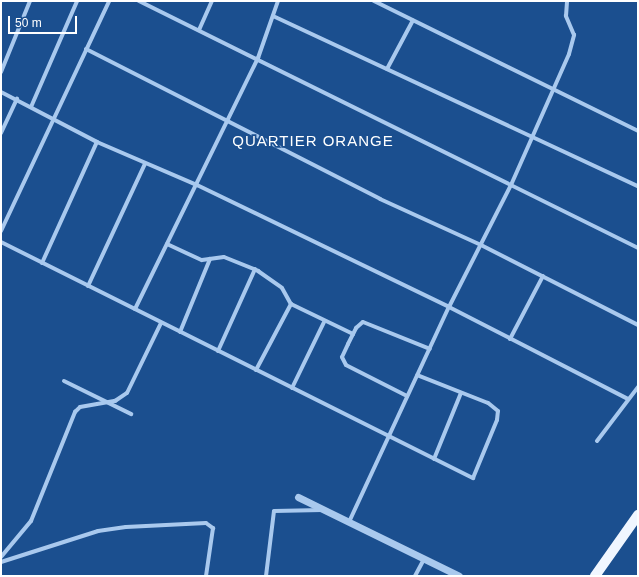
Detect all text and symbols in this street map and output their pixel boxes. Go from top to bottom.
scale bar [10,8,79,34]
text: 50 m [15,16,42,30]
district label: QUARTIER ORANGE [232,132,394,150]

